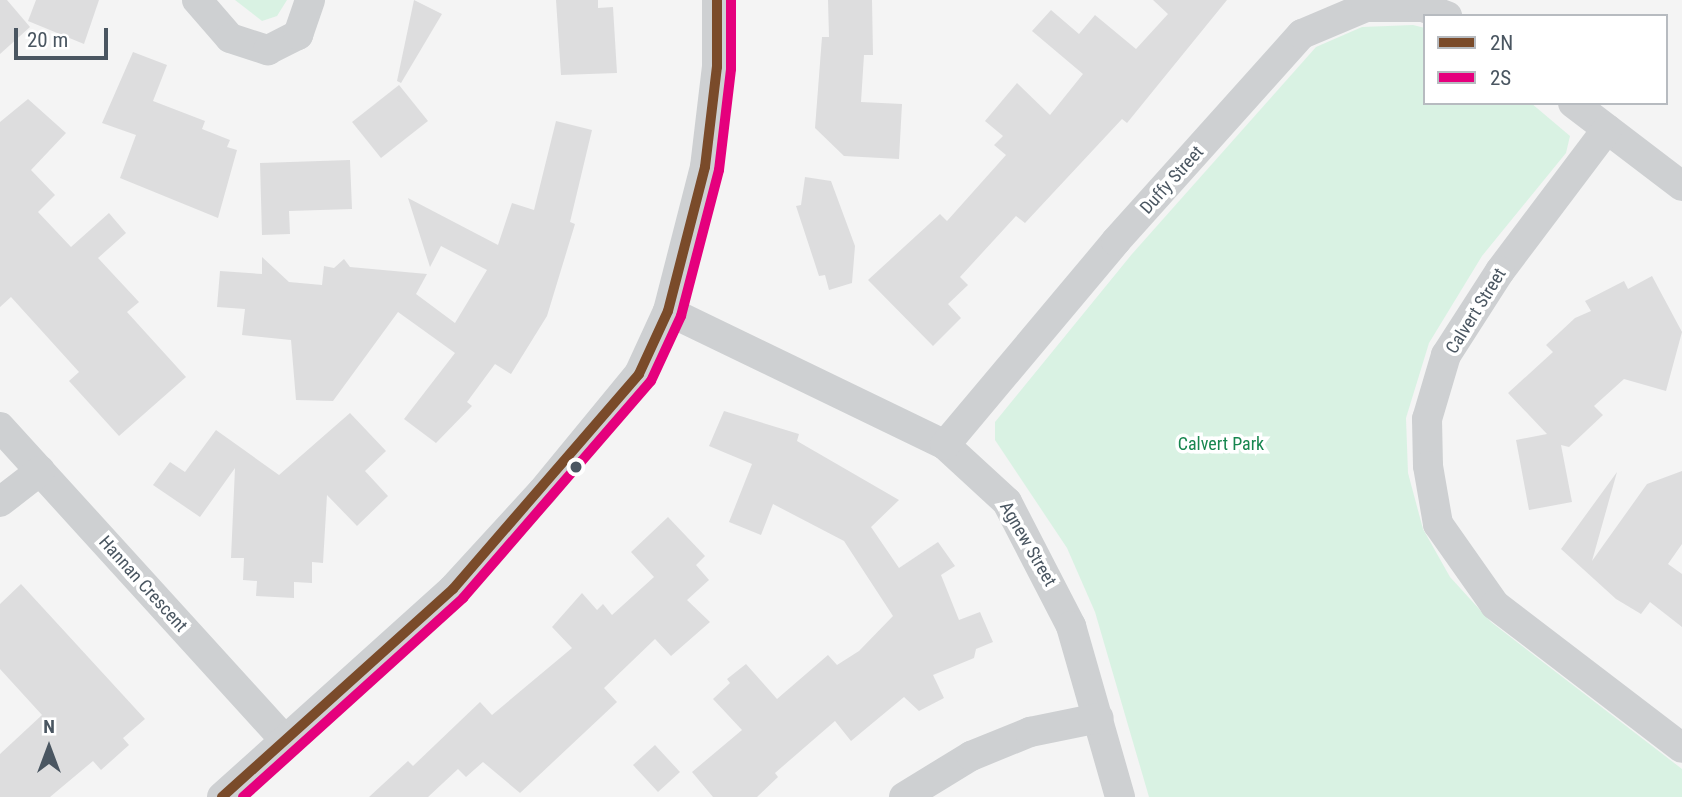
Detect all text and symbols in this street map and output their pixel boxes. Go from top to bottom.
scale bar [18,14,112,58]
legend [1423,14,1668,105]
text: 20 m [27,28,68,52]
text: 2N [1490,31,1513,55]
text: 2S [1490,66,1511,90]
street label: Duffy Street [1136,141,1208,219]
street label: Calvert Street [1441,264,1511,358]
park label: Calvert Park [1178,433,1264,455]
unlabelled marker [569,460,583,474]
street label: Agnew Street [995,498,1061,590]
street label: Hannan Crescent [94,532,192,636]
north arrow [14,713,84,783]
text: N [43,715,55,738]

